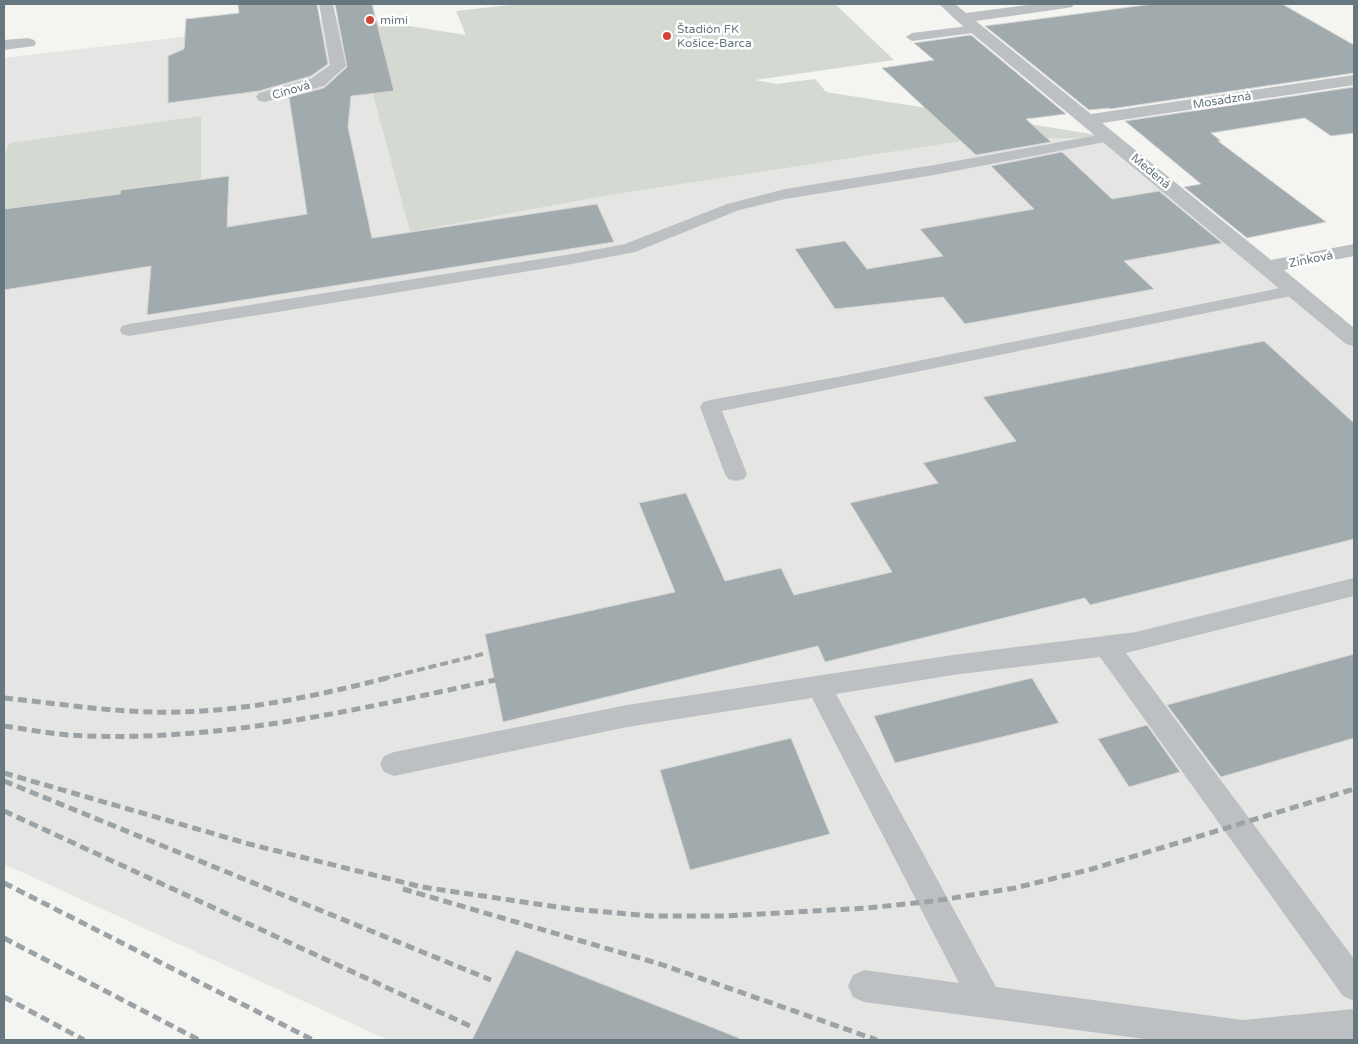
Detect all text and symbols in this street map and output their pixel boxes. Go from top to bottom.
place label: mimi [380,13,408,27]
marker: mimi [364,14,376,26]
place label: Štadión FK Košice-Barca [677,22,752,50]
marker: Štadión FK Košice-Barca [661,30,673,42]
street label: Cínová [270,78,312,102]
street label: Mosadzná [1192,88,1252,112]
street label: Medená [1129,151,1173,191]
street label: Zinková [1288,248,1334,270]

